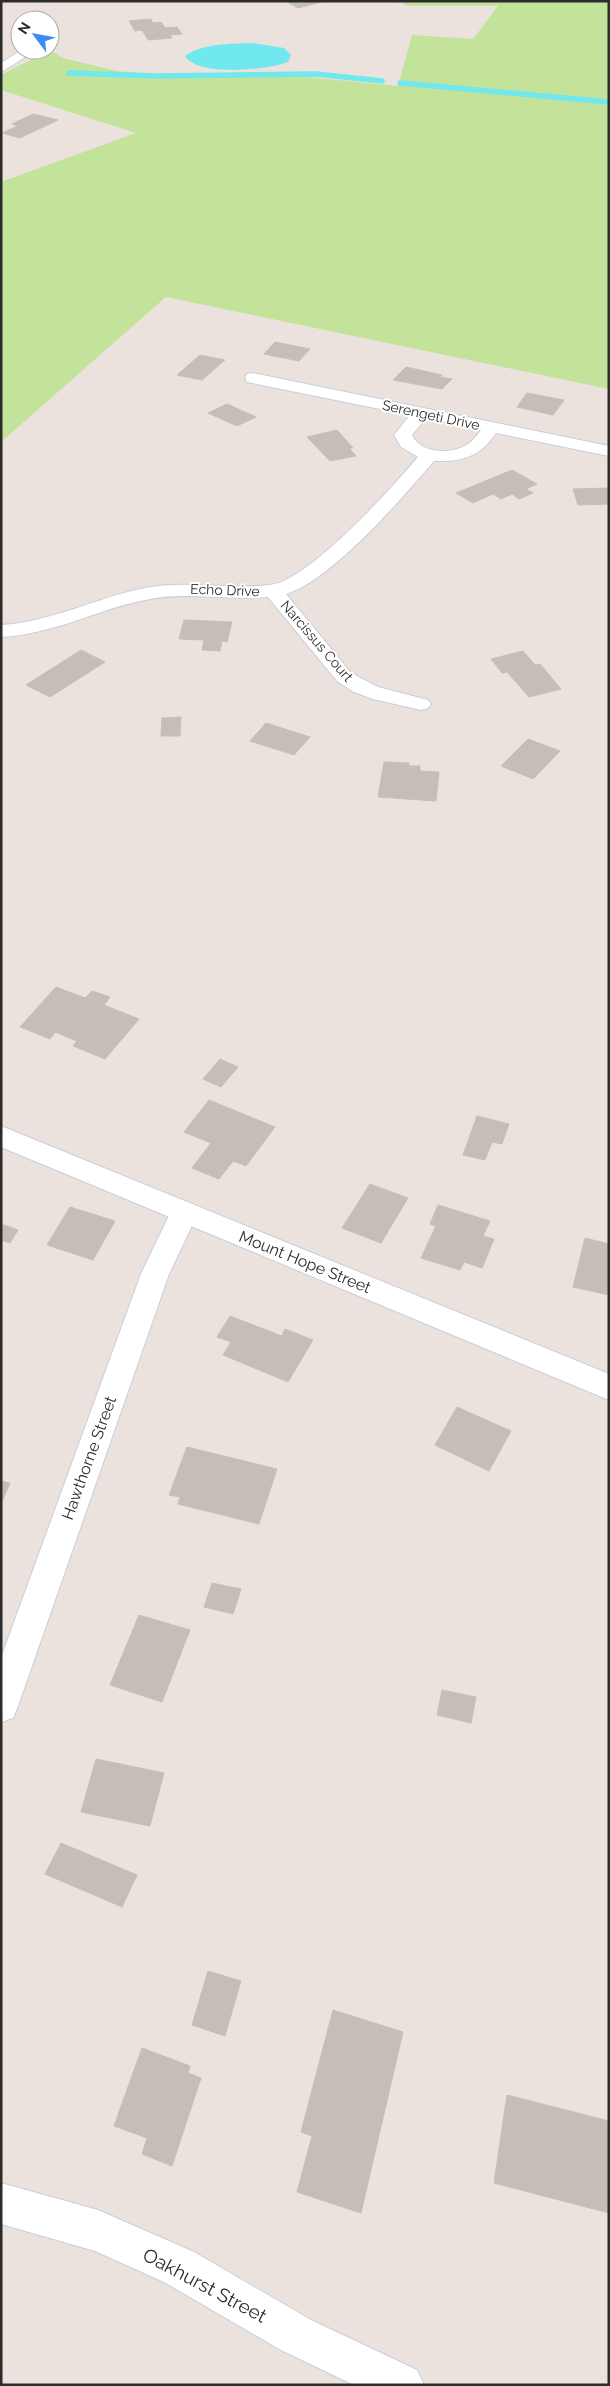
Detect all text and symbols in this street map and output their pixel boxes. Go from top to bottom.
north arrow [10,10,60,60]
text: N [14,19,34,37]
street label: Serengeti Drive [381,397,481,433]
street label: Echo Drive [190,581,260,599]
street label: Narcissus Court [278,597,357,685]
street label: Mount Hope Street [236,1227,374,1297]
street label: Hawthorne Street [58,1393,120,1522]
street label: Oakhurst Street [139,2243,271,2327]

